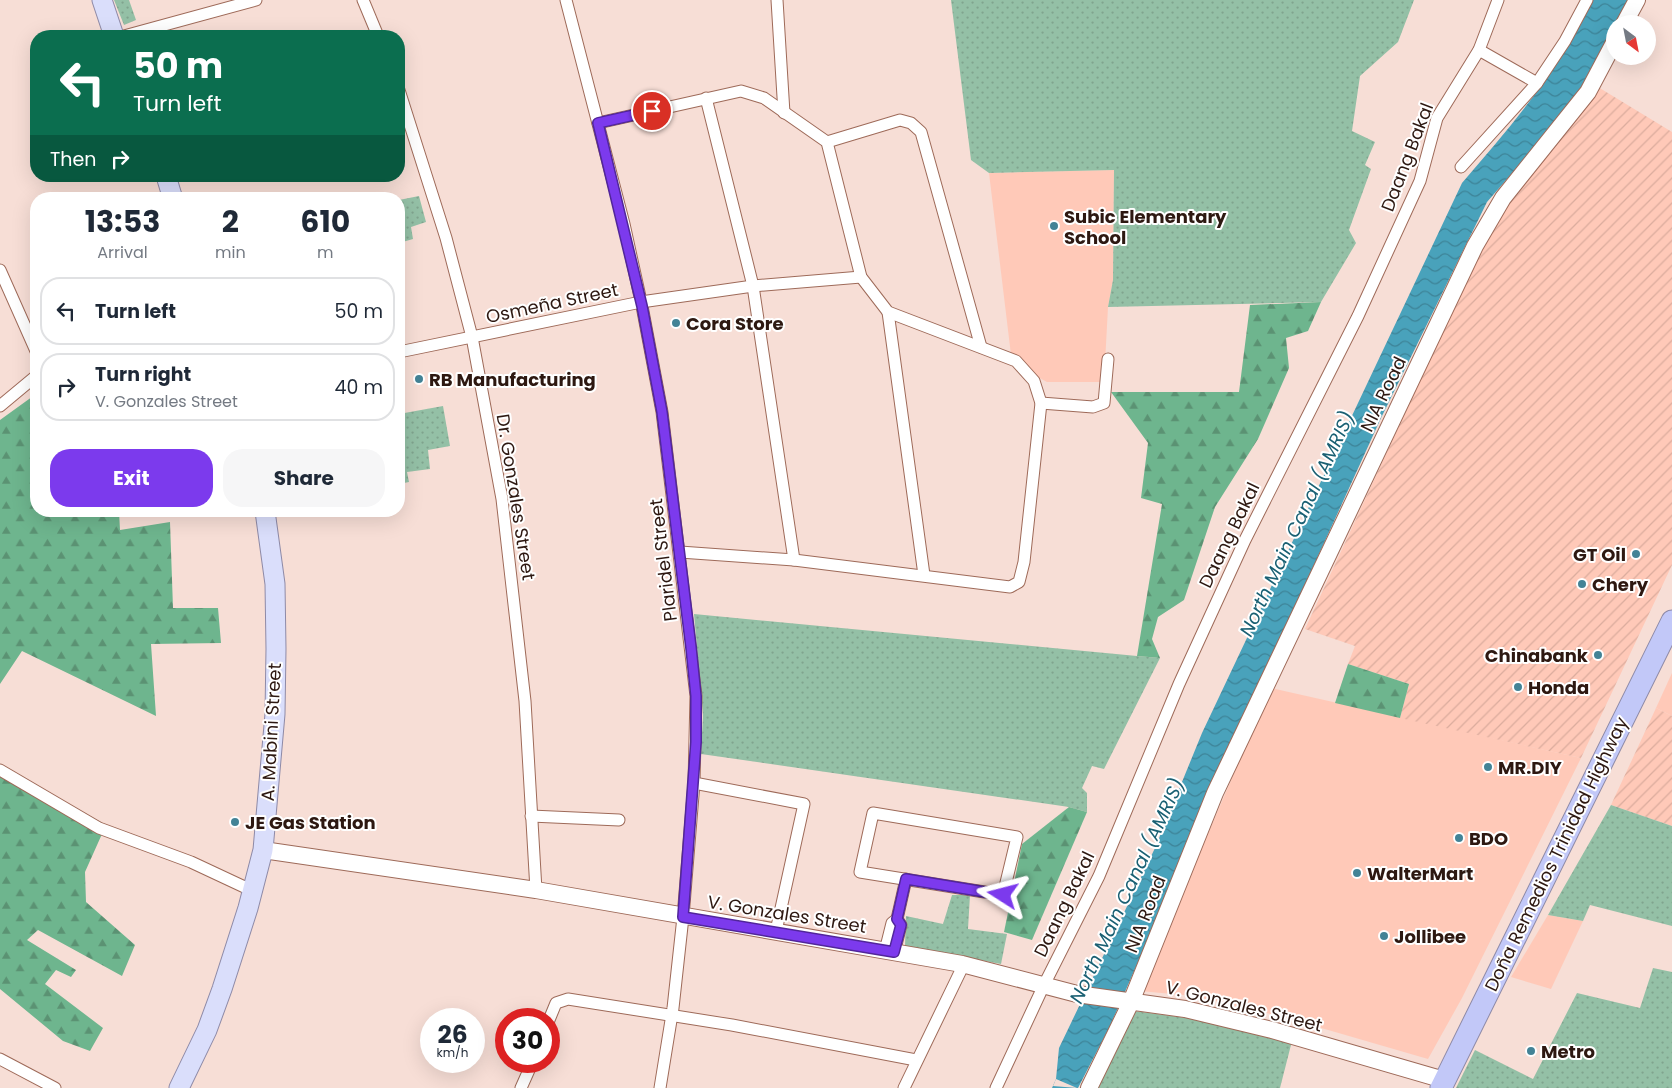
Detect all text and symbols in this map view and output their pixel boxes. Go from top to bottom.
north arrow [1606,15,1656,65]
map controls [1606,15,1656,65]
text: 50 m [133,41,223,90]
icon: left [50,50,115,115]
text: Turn left [133,88,221,119]
pin [631,90,673,132]
icon: arrive [638,97,666,125]
street label: Daang Bakal [1375,99,1439,215]
icon: right [106,145,134,173]
text: Then [50,146,96,173]
text: 13:53 [85,200,160,243]
text: 2 [222,200,239,243]
text: 610 [300,200,350,243]
place label: Subic Elementary School [1064,204,1227,250]
marker: Subic Elementary School [1048,220,1060,232]
text: Arrival [97,241,148,264]
text: min [215,241,246,264]
text: m [317,241,334,264]
street label: Osmeña Street [484,277,620,329]
icon: left [52,297,80,325]
text: Turn left [95,298,176,325]
text: 50 m [334,298,383,325]
place label: Cora Store [686,311,784,336]
marker: Cora Store [670,317,682,329]
street label: NIA Road [1354,352,1412,436]
text: Turn right [95,361,191,388]
place label: RB Manufacturing [429,367,596,392]
icon: right [52,373,80,401]
marker: RB Manufacturing [413,373,425,385]
text: 40 m [334,374,383,401]
text: V. Gonzales Street [95,390,238,413]
water label: North Main Canal (AMRIS) [1233,407,1361,641]
street label: Dr. Gonzales Street [491,412,541,582]
button: Exit [50,449,213,507]
button: Share [223,449,385,507]
street label: Daang Bakal [1193,478,1265,592]
street label: Plaridel Street [643,497,683,623]
place label: GT Oil [1573,542,1626,567]
marker: GT Oil [1630,548,1642,560]
place label: Chery [1592,572,1649,597]
marker: Chery [1576,578,1588,590]
place label: Chinabank [1485,643,1589,668]
marker: Chinabank [1592,649,1604,661]
street label: A. Mabini Street [255,662,287,802]
place label: Honda [1528,675,1589,700]
marker: Honda [1512,681,1524,693]
street label: Doña Remedios Trinidad Highway [1478,713,1634,995]
place label: MR.DIY [1498,755,1562,780]
marker: MR.DIY [1482,761,1494,773]
water label: North Main Canal (AMRIS) [1063,774,1191,1008]
place label: JE Gas Station [245,810,376,835]
marker: JE Gas Station [229,816,241,828]
place label: BDO [1469,826,1508,851]
marker: BDO [1453,832,1465,844]
street label: Daang Bakal [1028,847,1100,961]
place label: WalterMart [1367,861,1473,886]
marker: WalterMart [1351,867,1363,879]
position arrow [976,868,1028,920]
street label: NIA Road [1118,872,1172,956]
street label: V. Gonzales Street [706,889,868,939]
place label: Jollibee [1394,924,1466,949]
marker: Jollibee [1378,930,1390,942]
street label: V. Gonzales Street [1163,974,1325,1038]
speed limit sign: 30 [495,1008,560,1073]
text: 26 [437,1017,468,1052]
place label: Metro [1541,1039,1595,1064]
text: km/h [437,1044,468,1061]
marker: Metro [1525,1045,1537,1057]

